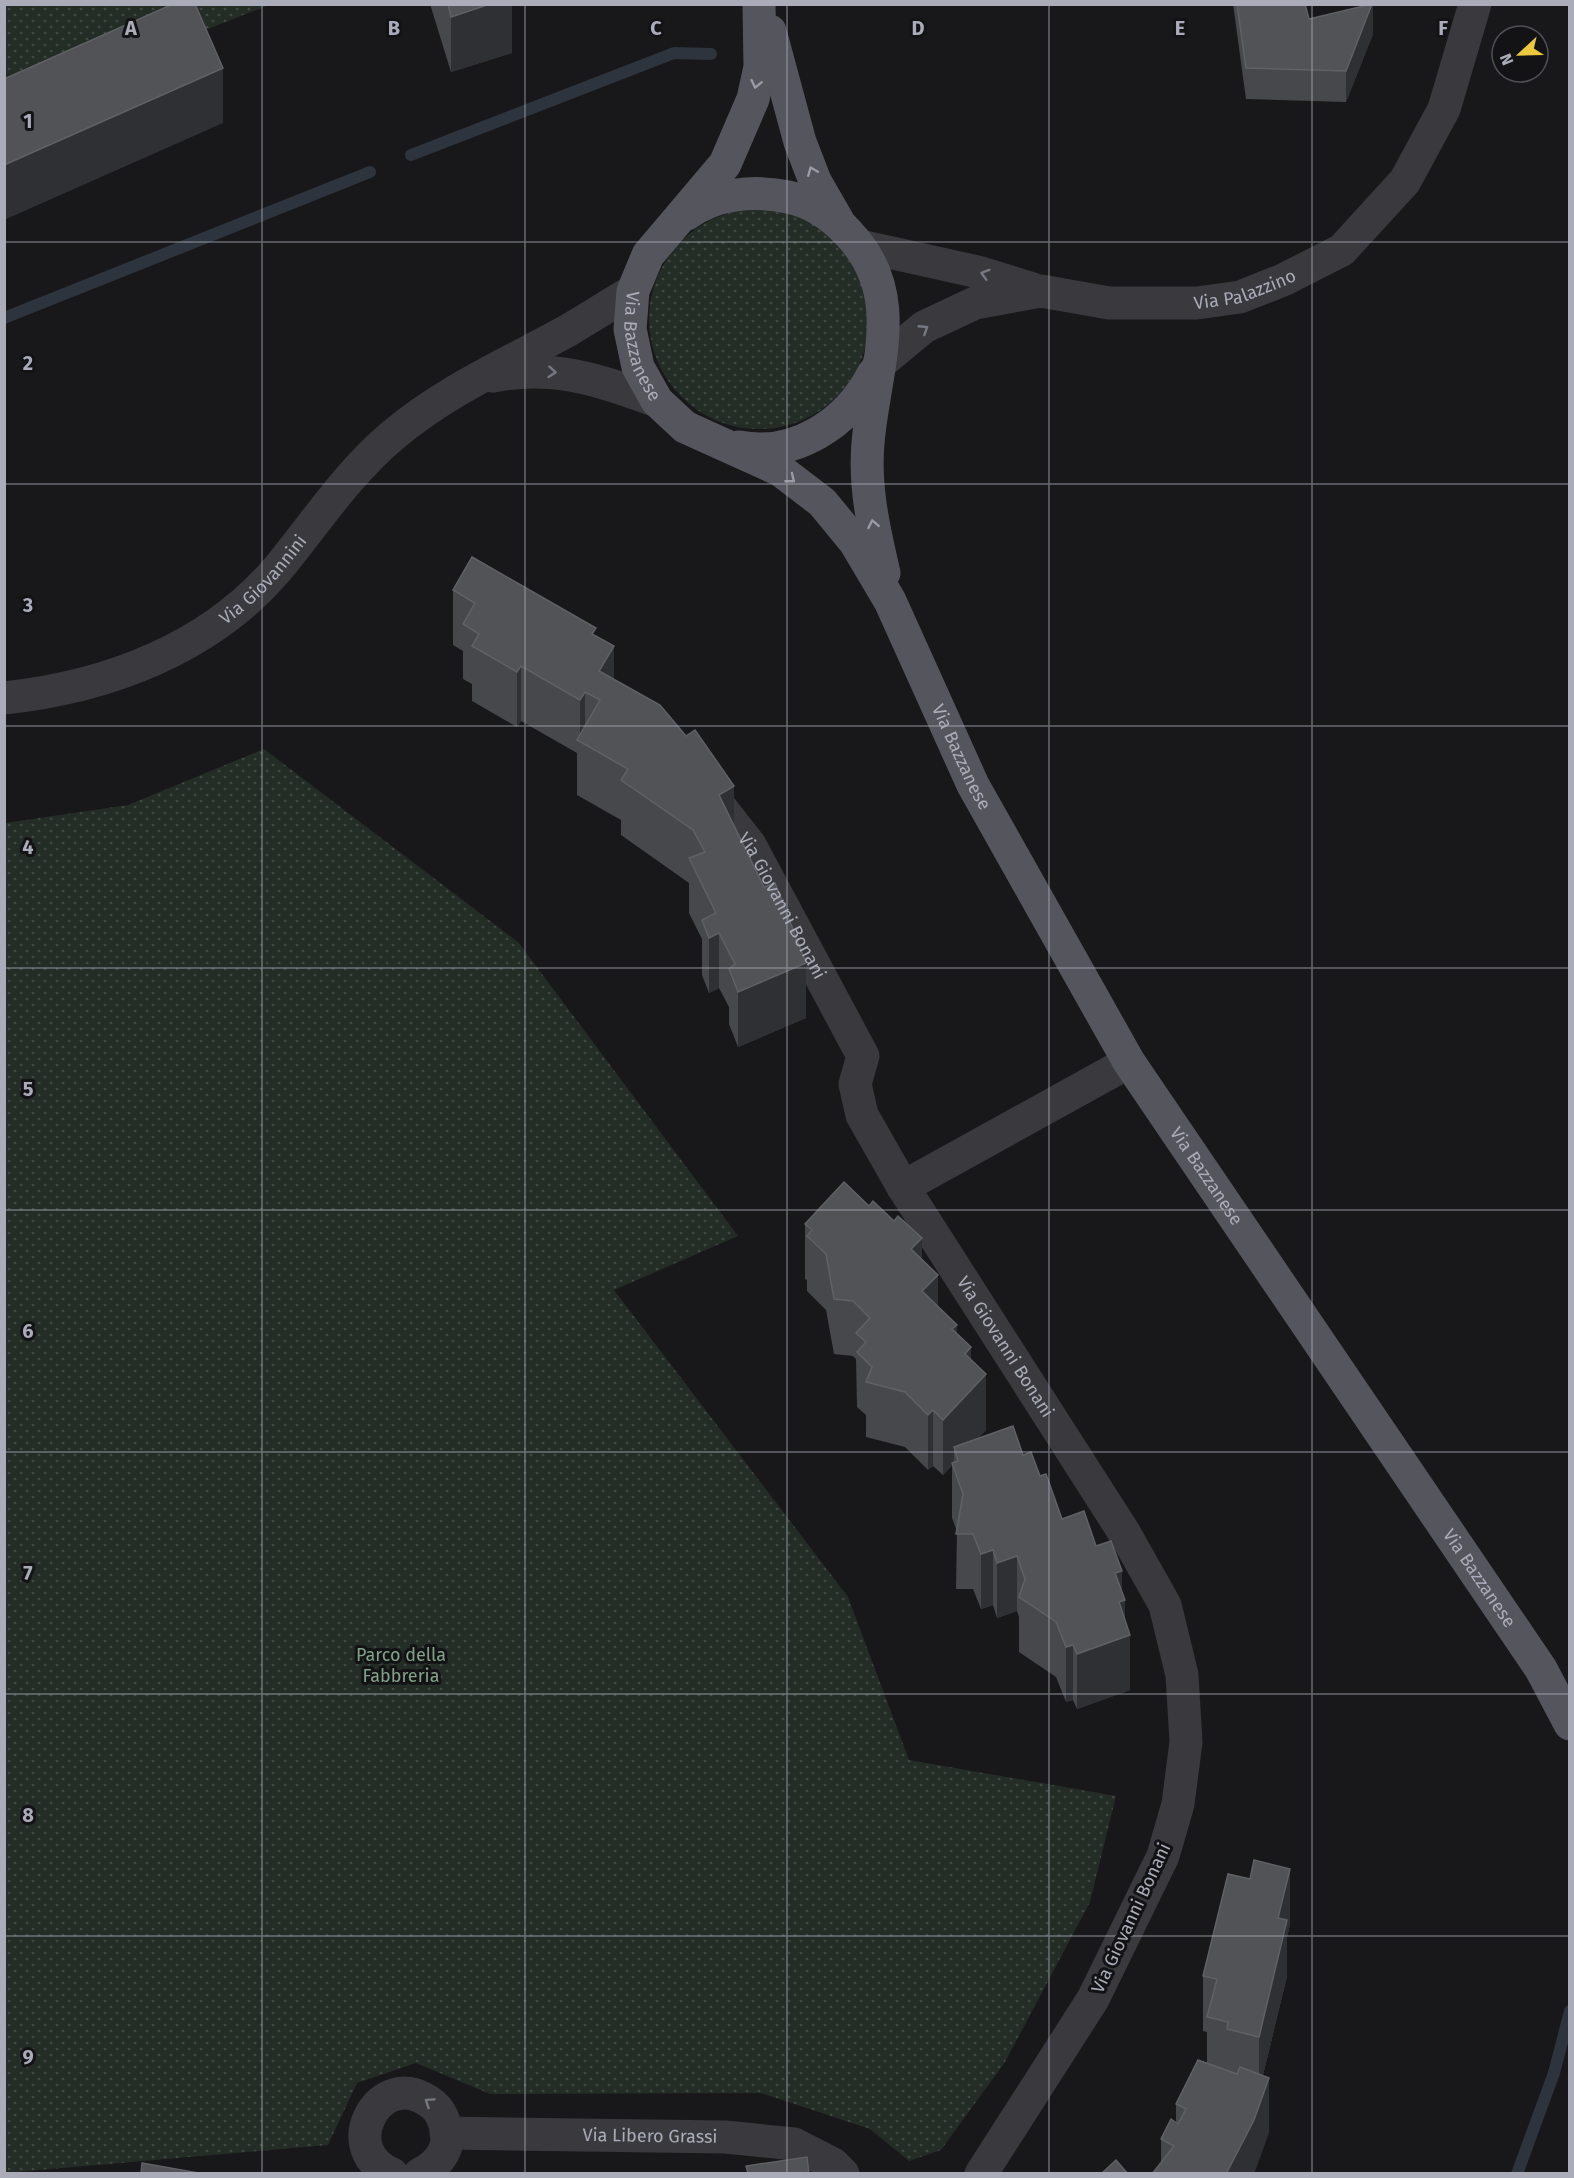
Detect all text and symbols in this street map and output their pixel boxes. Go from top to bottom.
text: A [124,16,138,40]
text: B [388,16,400,40]
text: C [650,16,662,40]
text: D [911,16,925,40]
text: E [1175,16,1185,40]
text: F [1438,16,1448,40]
north arrow [1490,24,1550,84]
text: N [1496,51,1517,68]
one-way arrow [750,78,763,88]
text: 1 [23,109,33,133]
one-way arrow [806,167,819,177]
street label: Via Palazzino [1193,264,1300,314]
one-way arrow [980,269,991,281]
street label: Via Bazzanese [619,290,666,405]
one-way arrow [917,325,928,336]
text: 2 [23,351,33,375]
one-way arrow [547,365,556,378]
one-way arrow [785,471,796,482]
one-way arrow [867,519,880,529]
street label: Via Giovannini [215,530,311,629]
text: 3 [22,593,33,617]
street label: Via Bazzanese [927,701,996,814]
street label: Via Giovanni Bonani [733,828,831,983]
text: 4 [22,835,34,859]
text: 5 [23,1077,34,1101]
street label: Via Bazzanese [1165,1123,1248,1230]
street label: Via Giovanni Bonani [952,1272,1059,1422]
text: 6 [22,1319,34,1343]
street label: Via Bazzanese [1438,1525,1521,1632]
text: 7 [23,1561,33,1585]
park label: Parco della Fabbreria [356,1644,446,1687]
text: 8 [22,1803,34,1827]
street label: Via Giovanni Bonani [1087,1839,1175,1997]
text: 9 [22,2045,34,2069]
one-way arrow [424,2098,435,2109]
street label: Via Libero Grassi [582,2124,718,2148]

